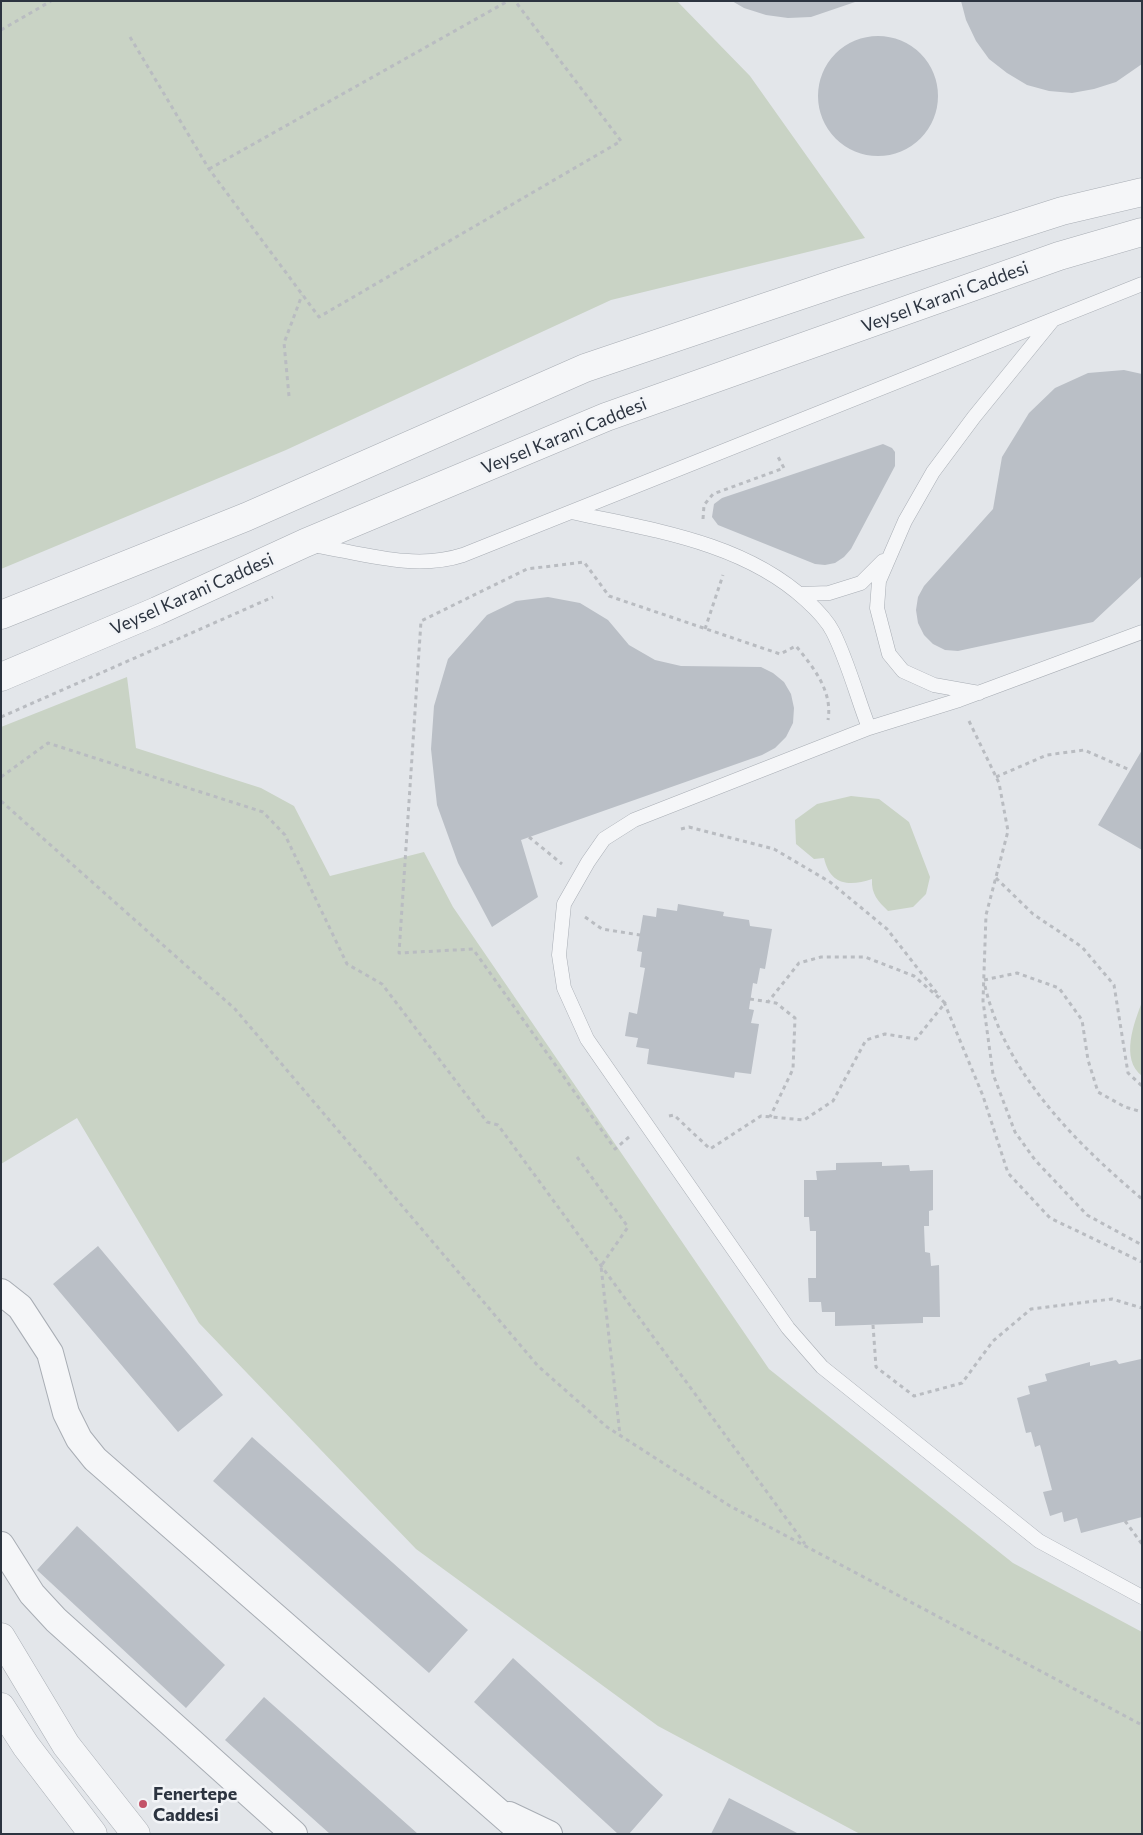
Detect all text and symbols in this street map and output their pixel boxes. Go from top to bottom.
street label: Veysel Karani Caddesi [858,257,1032,337]
street label: Veysel Karani Caddesi [478,393,650,479]
street label: Veysel Karani Caddesi [107,548,277,640]
place label: Fenertepe Caddesi [153,1783,237,1826]
marker: Fenertepe Caddesi [137,1798,149,1810]

